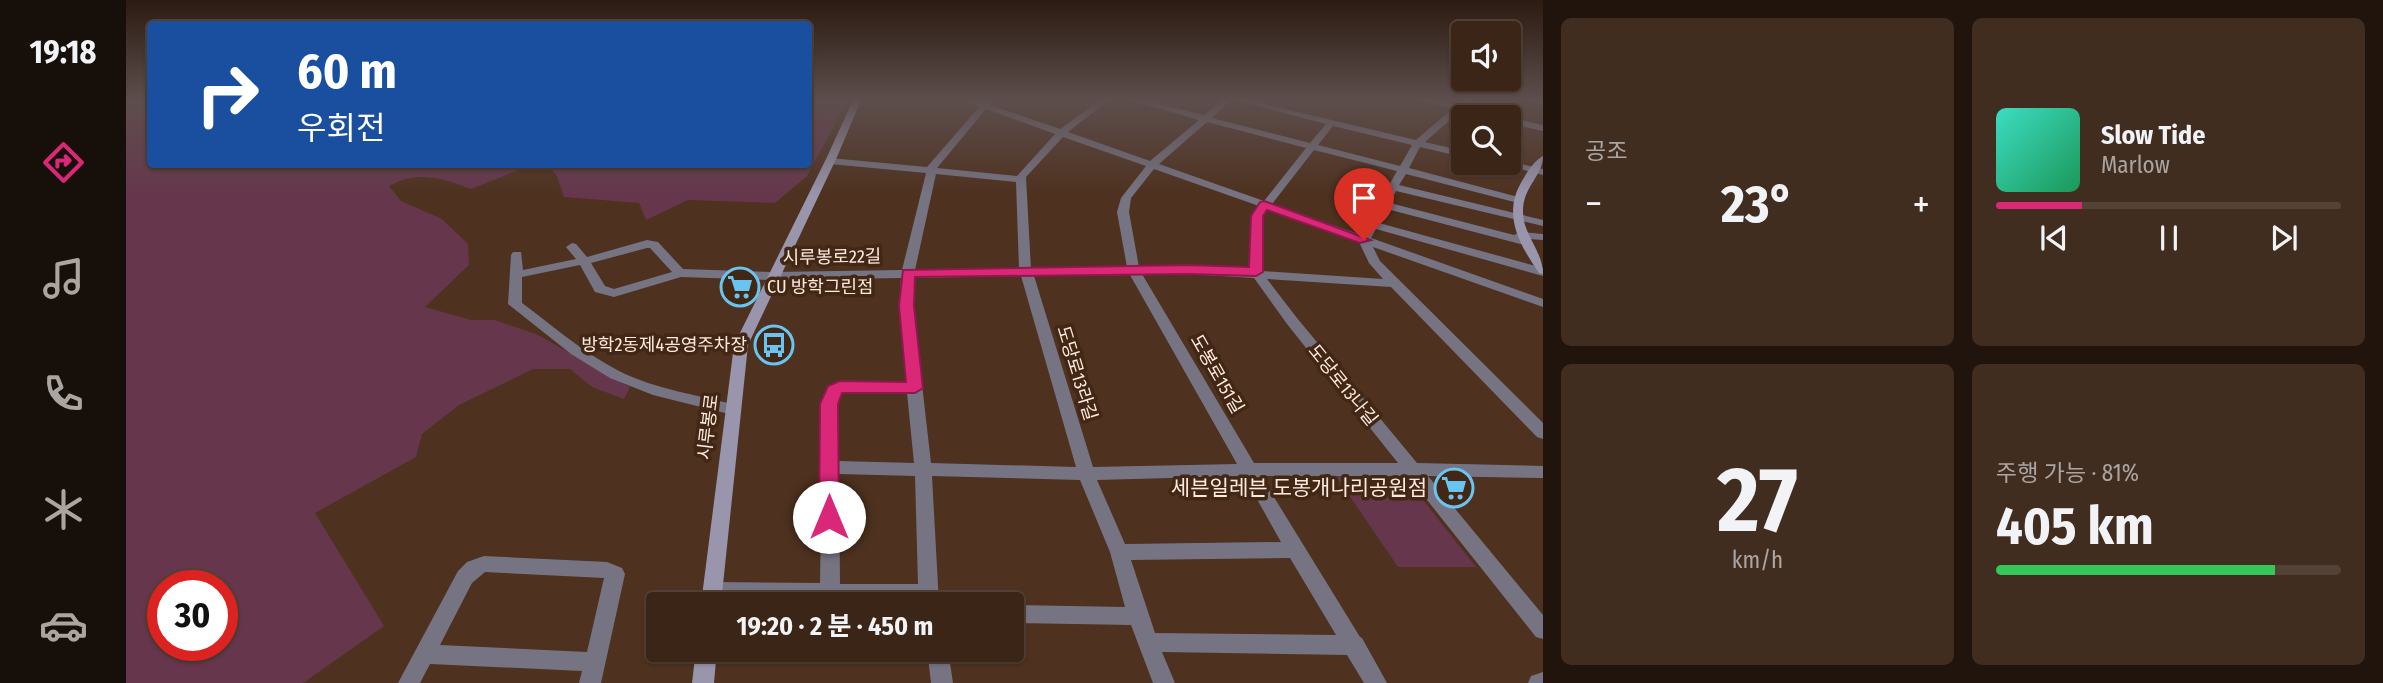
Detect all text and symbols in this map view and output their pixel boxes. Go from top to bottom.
map controls [1451,21,1521,175]
button: sound [1451,21,1521,91]
text: 19:18 [30,33,96,71]
text: 60 m [297,42,397,101]
icon: right [182,49,273,140]
button: search [1451,105,1521,175]
text: 우회전 [297,109,385,147]
text: Slow Tide [2101,120,2205,151]
text: 공조 [1585,137,1627,165]
icon: directions [39,138,88,187]
text: Marlow [2101,151,2170,179]
pin [1334,168,1394,240]
text: 23° [1721,173,1794,236]
icon: arrive [1345,179,1383,217]
text: − [1585,181,1602,227]
text: + [1913,181,1930,227]
icon: previous [2035,219,2073,257]
icon: pause [2150,219,2188,257]
icon: next [2265,219,2303,257]
street label: 시루봉로22길 [782,245,882,269]
icon: music [39,254,88,303]
supermarket icon: CU 방학그린점 [719,266,761,308]
place label: CU 방학그린점 [767,276,874,298]
street label: 도당로13라길 [1052,323,1102,423]
bus stop icon: 방학2동제4공영주차장 [753,324,795,366]
street label: 도봉로151길 [1186,331,1248,417]
place label: 방학2동제4공영주차장 [581,334,747,356]
street label: 도당로13나길 [1304,340,1382,430]
icon: phone [39,369,88,418]
street label: 시루봉로 [693,393,723,461]
text: 27 [1717,446,1798,555]
text: 주행 가능 · 81% [1996,459,2139,487]
supermarket icon: 세븐일레븐 도봉개나리공원점 [1433,467,1475,509]
place label: 세븐일레븐 도봉개나리공원점 [1171,475,1427,501]
position arrow [792,480,866,554]
icon: climate [39,485,88,534]
text: 405 km [1996,495,2154,558]
text: km/h [1732,546,1783,574]
speed limit sign: 30 [147,570,238,661]
icon: car [39,601,88,650]
text: 19:20 · 2 분 · 450 m [737,611,933,642]

